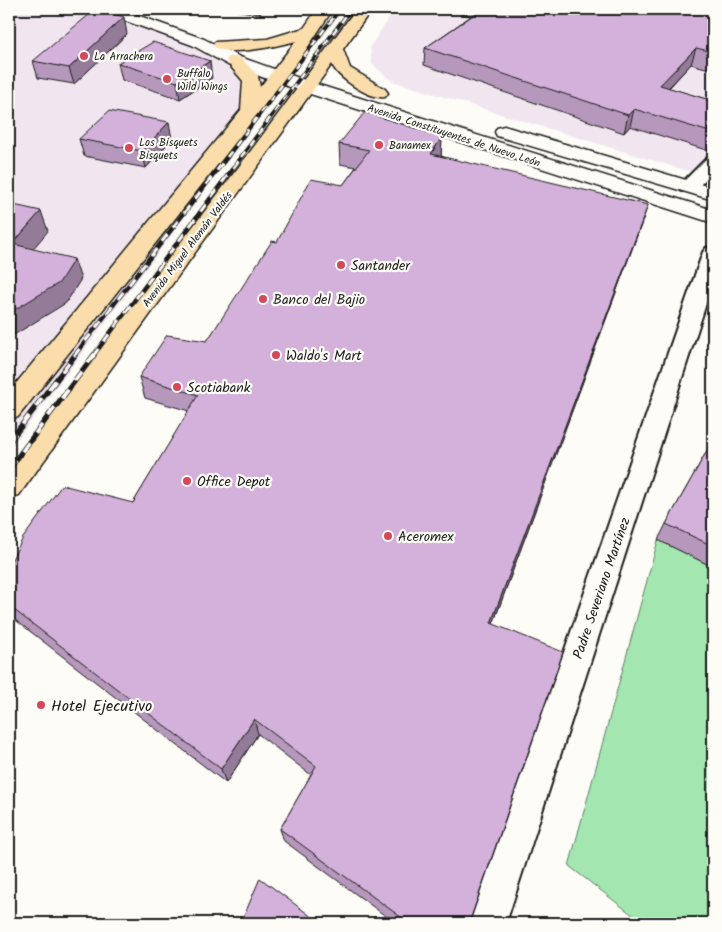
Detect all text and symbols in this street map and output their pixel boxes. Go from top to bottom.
place label: La Arrachera [94,48,153,66]
marker: La Arrachera [78,50,90,62]
place label: Buffalo Wild Wings [177,65,228,96]
marker: Buffalo Wild Wings [161,73,173,85]
street label: Avenida Constituyentes de Nuevo León [365,99,543,173]
place label: Los Bisquets Bisquets [139,134,198,165]
place label: Banamex [389,137,431,155]
marker: Banamex [373,139,385,151]
marker: Los Bisquets Bisquets [123,142,135,154]
street label: Avenida Miguel Alemán Valdés [138,188,238,311]
place label: Santander [351,255,411,277]
marker: Santander [335,259,347,271]
place label: Banco del Bajio [273,289,365,311]
marker: Banco del Bajio [257,293,269,305]
place label: Waldo's Mart [286,345,362,367]
marker: Waldo's Mart [270,349,282,361]
place label: Scotiabank [187,377,251,399]
marker: Scotiabank [171,381,183,393]
place label: Office Depot [197,471,271,493]
marker: Office Depot [181,475,193,487]
street label: Padre Severiano Martínez [567,515,637,662]
place label: Aceromex [398,526,454,548]
marker: Aceromex [382,530,394,542]
place label: Hotel Ejecutivo [51,694,152,719]
marker: Hotel Ejecutivo [35,699,47,711]

